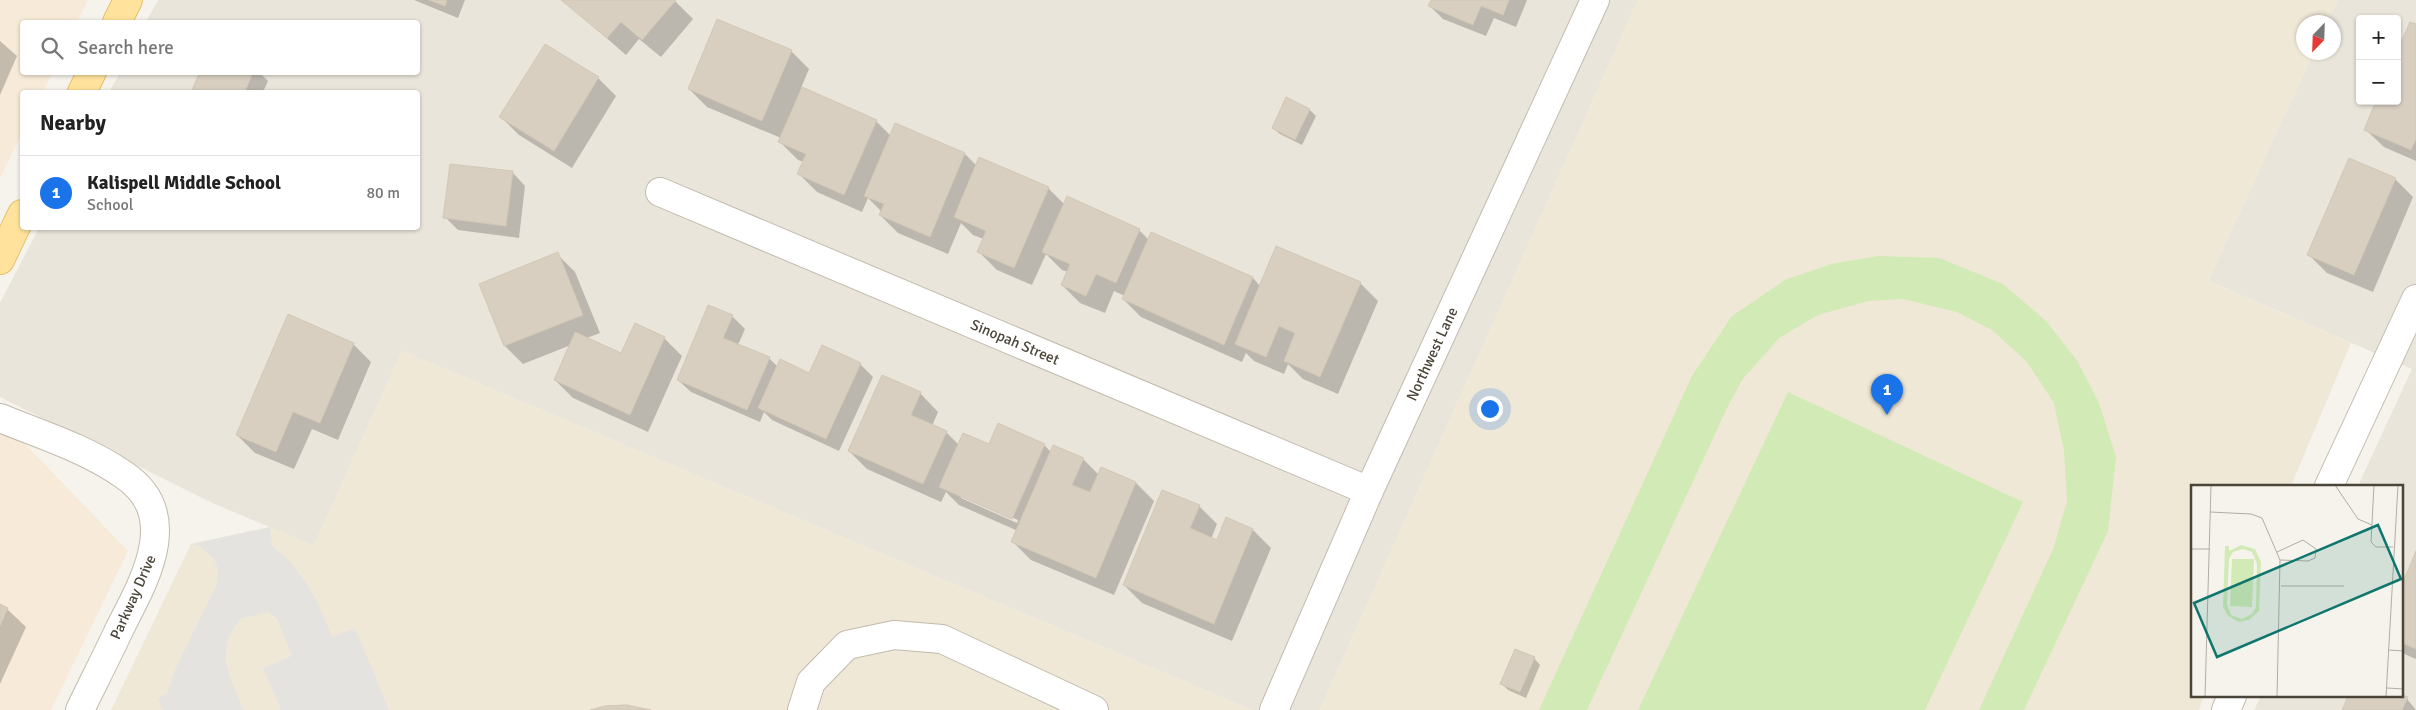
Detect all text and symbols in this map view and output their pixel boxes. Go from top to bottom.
north arrow [2296,15,2341,60]
map controls [2356,15,2401,105]
button: + [2356,15,2401,60]
search box [20,20,420,75]
icon: search [38,34,66,62]
text: Search here [78,36,174,60]
button: − [2356,60,2401,105]
text: Nearby [40,110,106,136]
text: Kalispell Middle School [87,171,281,195]
text: 1 [52,183,60,203]
text: 80 m [366,183,400,203]
text: School [87,195,133,215]
street label: Northwest Lane [1402,304,1462,404]
street label: Sinopah Street [968,315,1062,369]
pin: 1 [1871,374,1903,415]
your location [1477,396,1503,422]
inset map [2191,485,2404,698]
street label: Parkway Drive [106,552,160,642]

